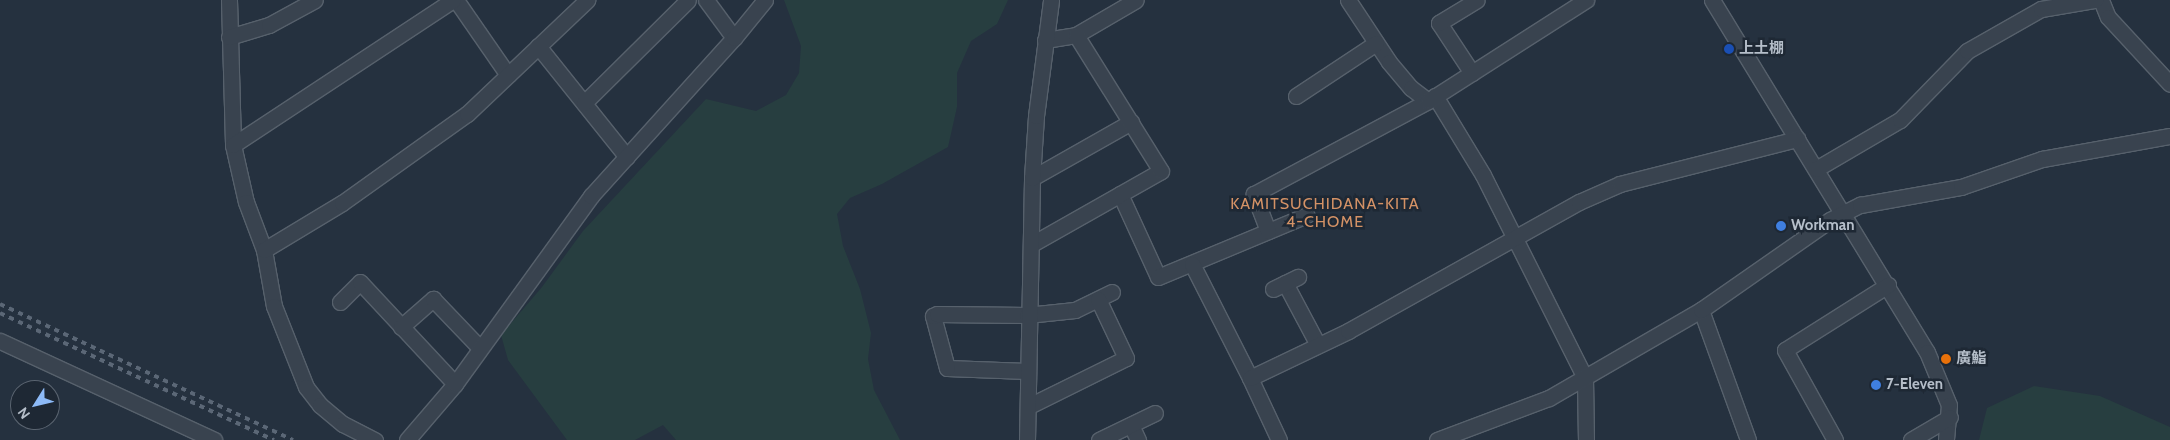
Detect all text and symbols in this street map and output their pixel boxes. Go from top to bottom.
place label: 上土棚 [1739,40,1784,58]
marker: 上土棚 [1723,43,1735,55]
district label: KAMITSUCHIDANA-KITA 4-CHOME [1228,194,1422,232]
place label: Workman [1791,217,1854,235]
marker: Workman [1775,220,1787,232]
place label: 廣鮨 [1956,350,1986,368]
marker: 廣鮨 [1940,353,1952,365]
place label: 7-Eleven [1886,376,1943,394]
marker: 7-Eleven [1870,379,1882,391]
north arrow [10,380,60,430]
text: N [13,404,34,423]

